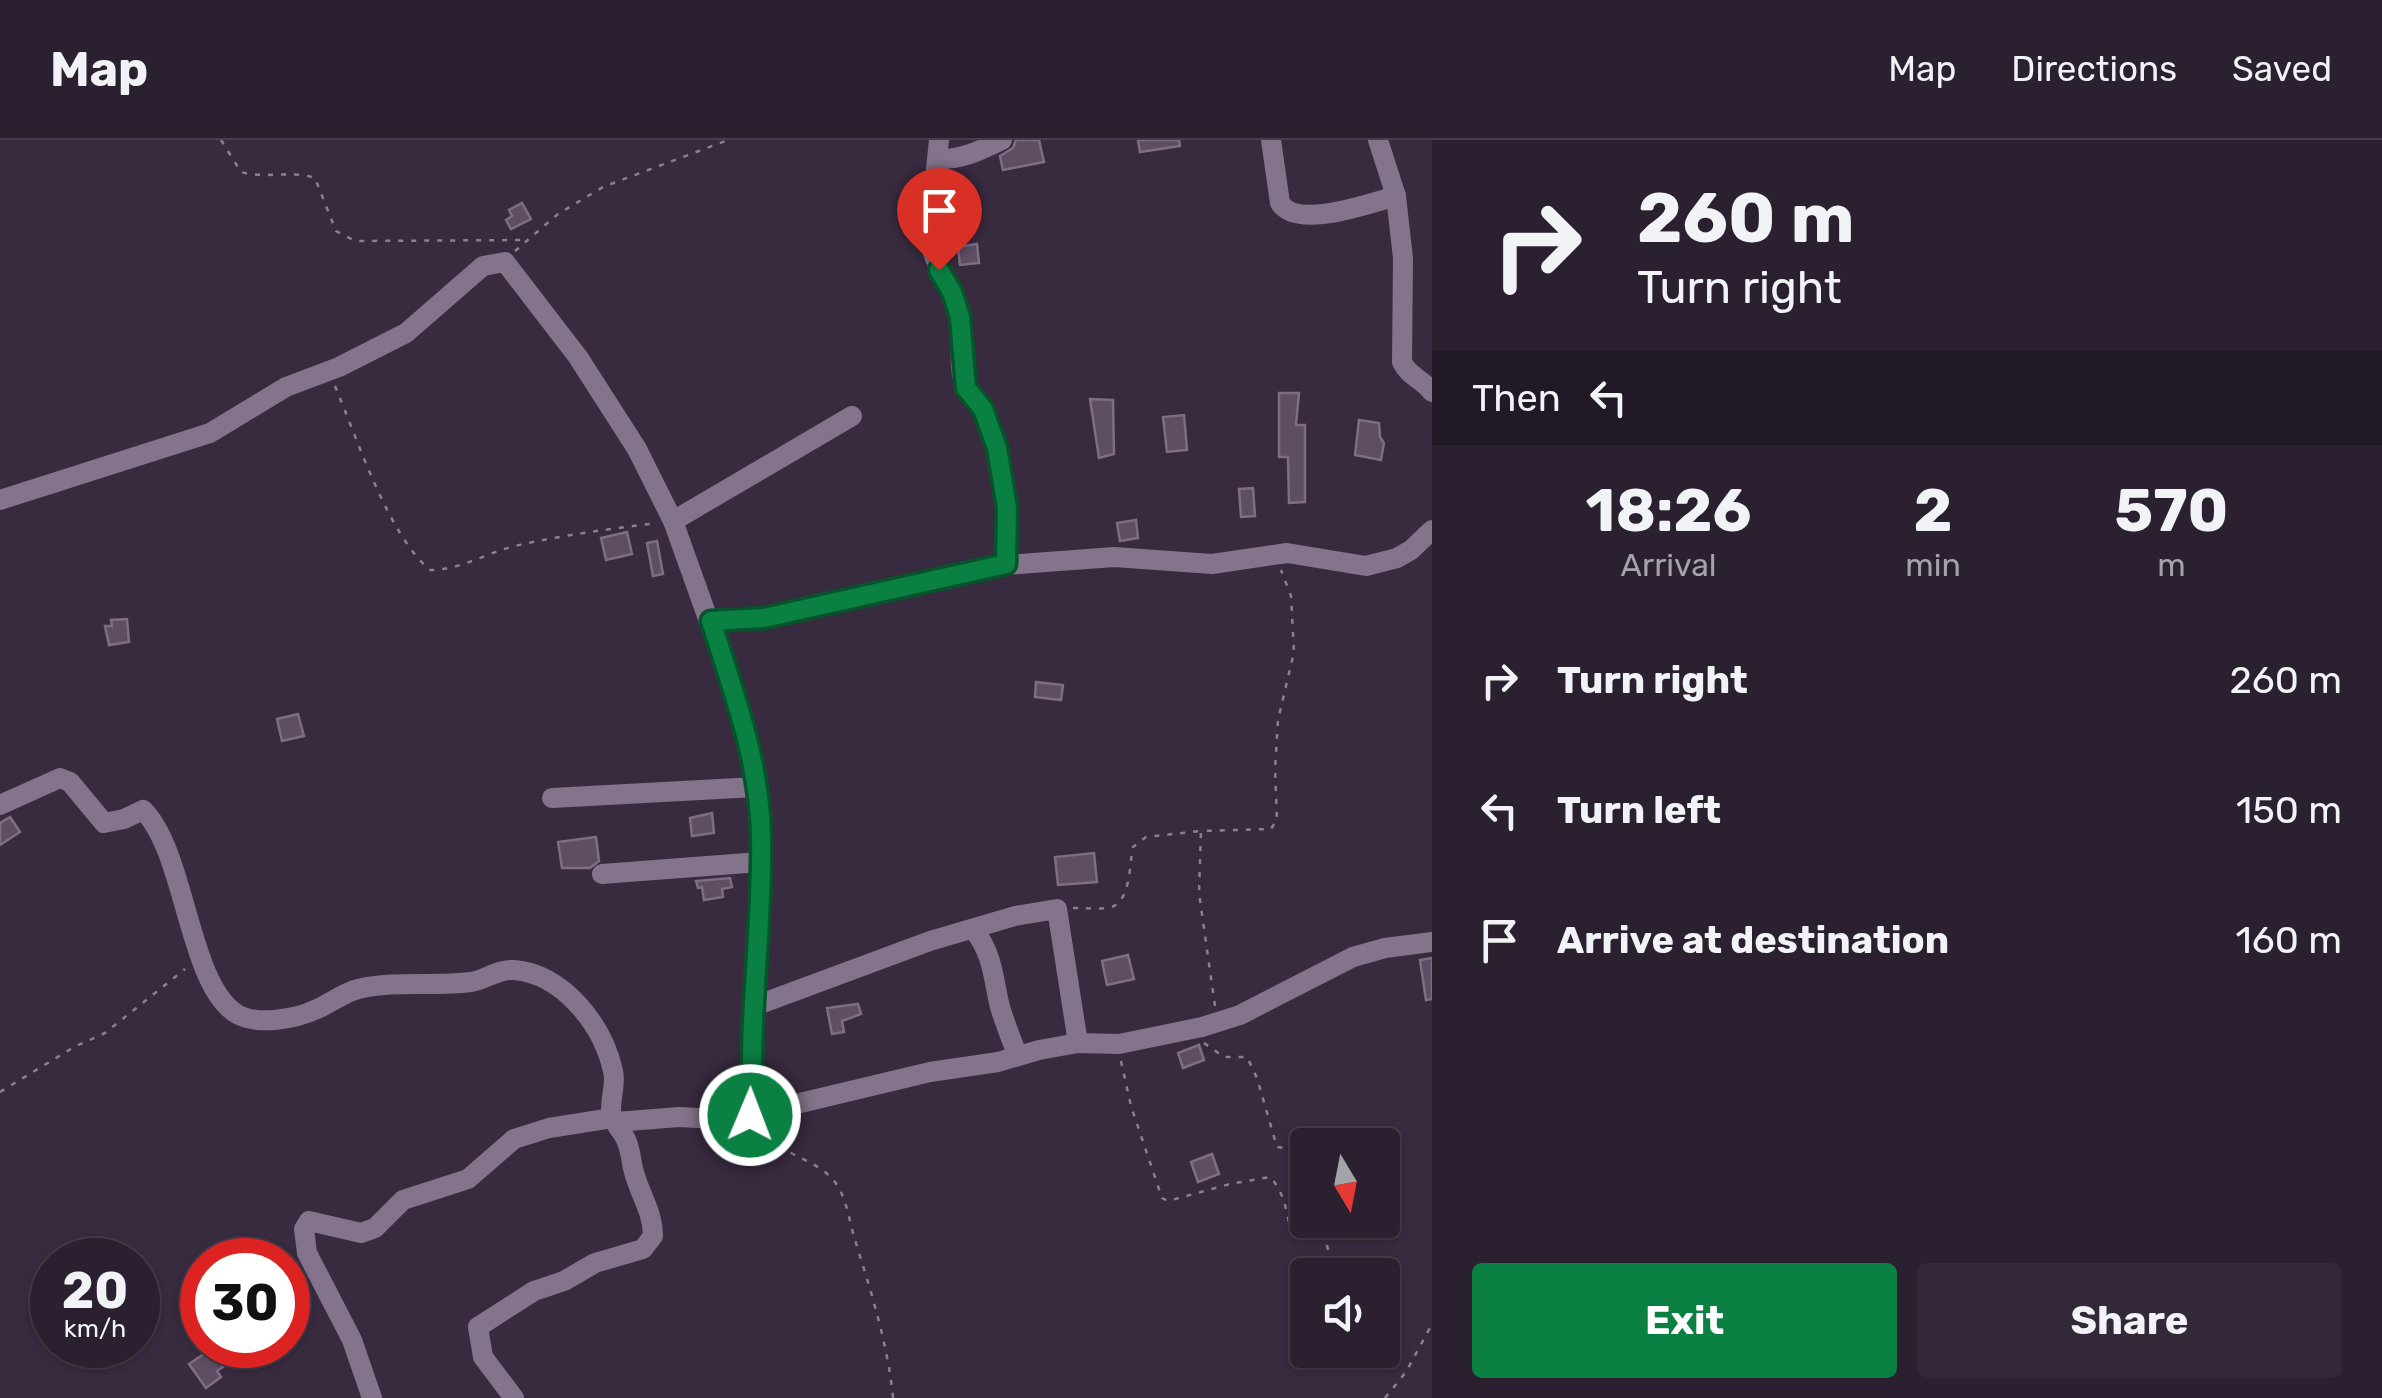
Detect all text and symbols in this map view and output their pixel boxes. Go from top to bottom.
text: Map [50,41,148,98]
text: Map [1888,48,1956,90]
text: Directions [2011,48,2177,90]
text: Saved [2232,48,2332,90]
pin [897,168,982,271]
text: 260 m [1637,177,1855,260]
icon: right [1472,180,1602,310]
icon: arrive [912,183,967,238]
text: Turn right [1637,261,1841,314]
icon: left [1581,370,1636,425]
text: Then [1472,375,1561,421]
text: 18:26 [1586,475,1752,546]
text: 2 [1914,475,1953,546]
text: 570 [2114,475,2228,546]
text: Arrival [1621,546,1717,584]
text: min [1905,546,1961,584]
text: m [2157,546,2186,584]
icon: right [1472,653,1527,708]
text: Turn right [1557,657,1748,703]
text: 260 m [2230,657,2342,703]
icon: left [1472,783,1527,838]
text: Turn left [1557,787,1721,833]
text: 150 m [2236,787,2342,833]
icon: arrive [1472,913,1527,968]
text: Arrive at destination [1557,917,1949,963]
text: 160 m [2236,917,2342,963]
position arrow [698,1063,802,1167]
north arrow [1290,1128,1400,1238]
map controls [1290,1128,1400,1368]
speed limit sign: 30 [180,1238,310,1368]
button: sound [1290,1258,1400,1368]
text: 20 [62,1261,128,1321]
button: Exit [1472,1263,1897,1378]
button: Share [1917,1263,2342,1378]
text: km/h [64,1314,126,1343]

